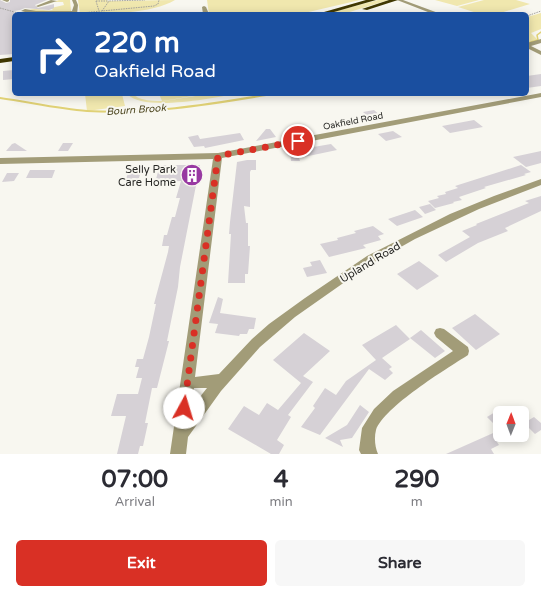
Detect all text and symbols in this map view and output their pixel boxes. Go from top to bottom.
text: 220 m [94,26,180,60]
icon: right [28,28,80,80]
text: Oakfield Road [94,60,216,82]
water label: Bourn Brook [106,102,168,118]
street label: Oakfield Road [322,110,384,133]
pin [281,124,315,158]
icon: arrive [287,130,309,152]
building icon: Selly Park Care Home [179,162,205,188]
place label: Selly Park Care Home [118,163,176,189]
street label: Upland Road [338,239,403,286]
position arrow [163,387,205,429]
north arrow [493,406,529,442]
map controls [493,406,529,442]
text: 07:00 [102,465,168,494]
text: 4 [274,465,289,494]
text: 290 [394,465,439,494]
text: Arrival [115,494,155,510]
text: min [270,494,293,510]
text: m [411,494,423,510]
button: Exit [16,540,267,586]
button: Share [275,540,525,586]

